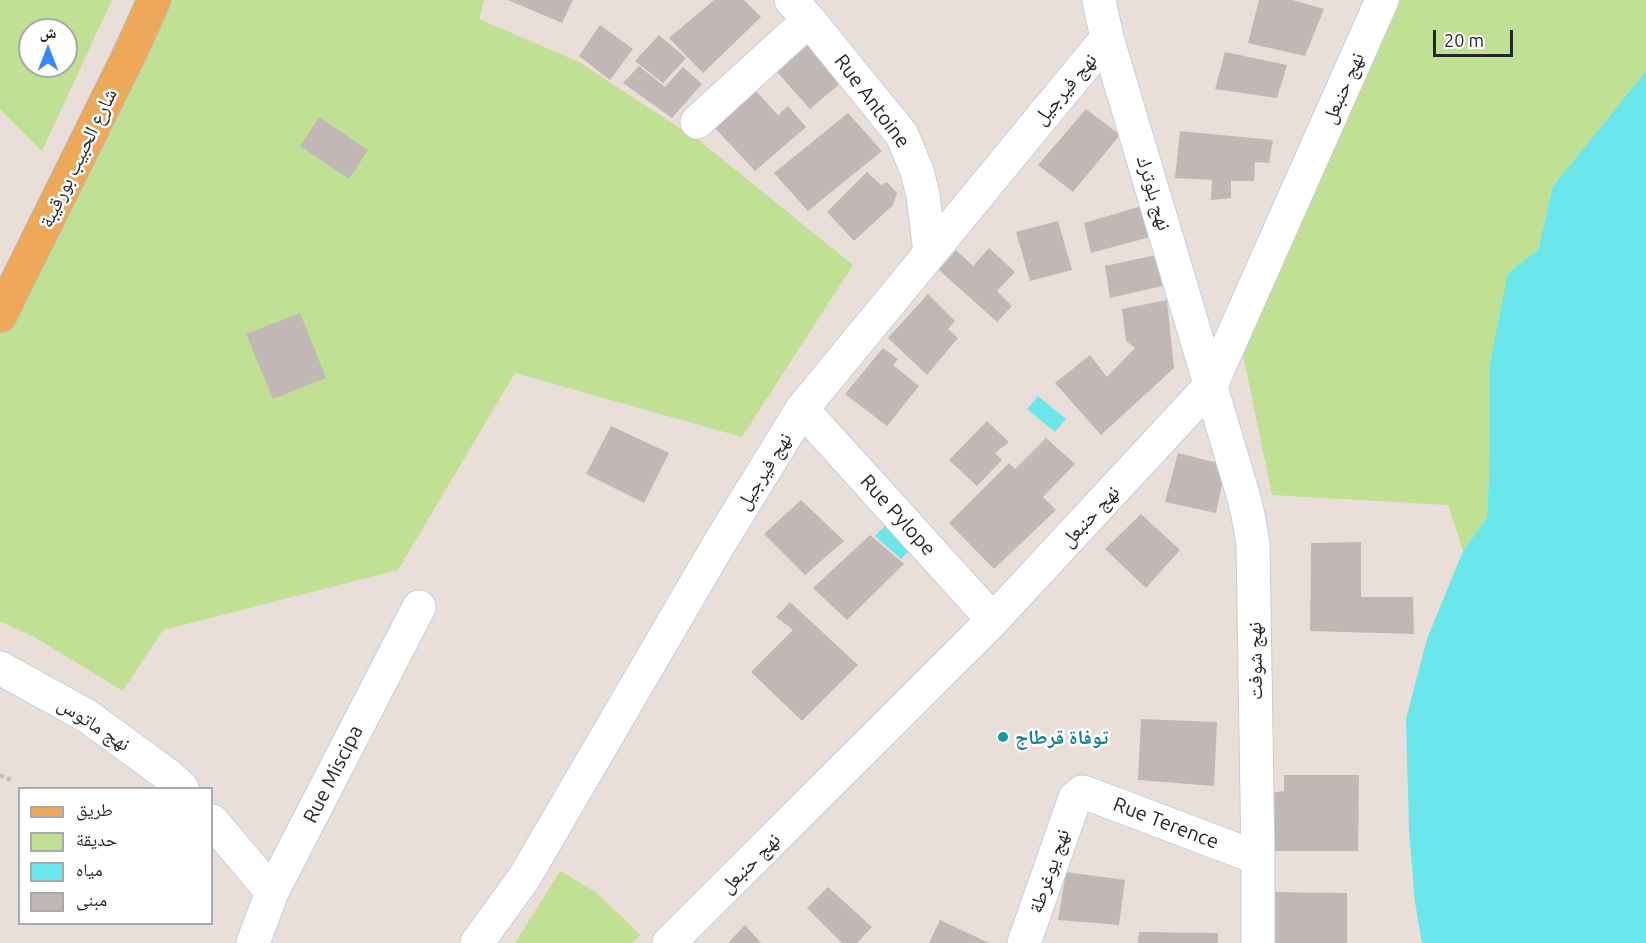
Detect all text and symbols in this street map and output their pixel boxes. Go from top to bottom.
north arrow [18,18,78,78]
scale bar [1436,18,1516,56]
text: ش [40,23,56,41]
text: 20 m [1444,30,1484,50]
street label: نهج فيرجيل [1028,48,1102,130]
street label: نهج حنبعل [1317,49,1369,127]
street label: Rue Antoine [829,50,915,152]
street label: شارع الحبيب بورقيبة [34,84,122,232]
street label: نهج بلوترك [1131,153,1177,233]
street label: نهج فيرجيل [731,428,797,514]
street label: Rue Pylope [855,469,941,561]
street label: نهج حنبعل [1055,480,1125,552]
street label: نهج شوفت [1242,622,1268,700]
street label: نهج ماتوس [53,692,135,756]
street label: Rue Miscipa [298,721,368,827]
place label: توفاة قرطاج [1015,725,1108,749]
marker: توفاة قرطاج [996,730,1010,744]
legend [18,787,213,925]
street label: Rue Terence [1110,792,1222,854]
text: طريق [76,799,113,819]
street label: نهج يوغرطة [1023,826,1075,916]
street label: نهج حنبعل [715,828,785,898]
text: حديقة [76,829,117,849]
text: مياه [76,859,103,879]
text: مبنى [76,889,107,909]

